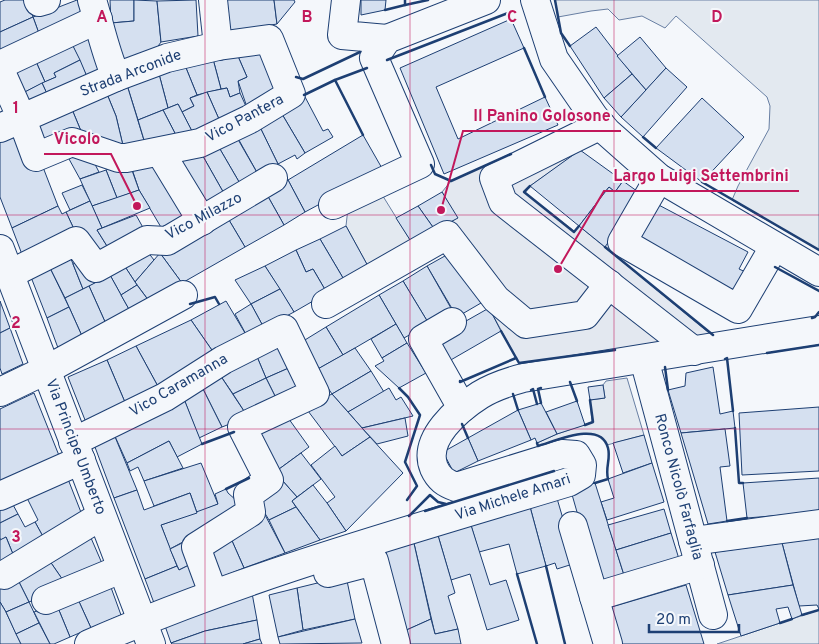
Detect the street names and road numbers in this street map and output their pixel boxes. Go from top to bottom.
street label: Strada Arconide [78,46,184,102]
street label: Vico Pantera [203,90,287,148]
street label: Vico Milazzo [162,189,246,245]
street label: Vico Caramanna [126,350,232,422]
street label: Via Principe Umberto [40,376,110,518]
street label: Ronco Nicolò Farfaglia [649,412,707,562]
street label: Via Michele Amari [453,470,573,526]

